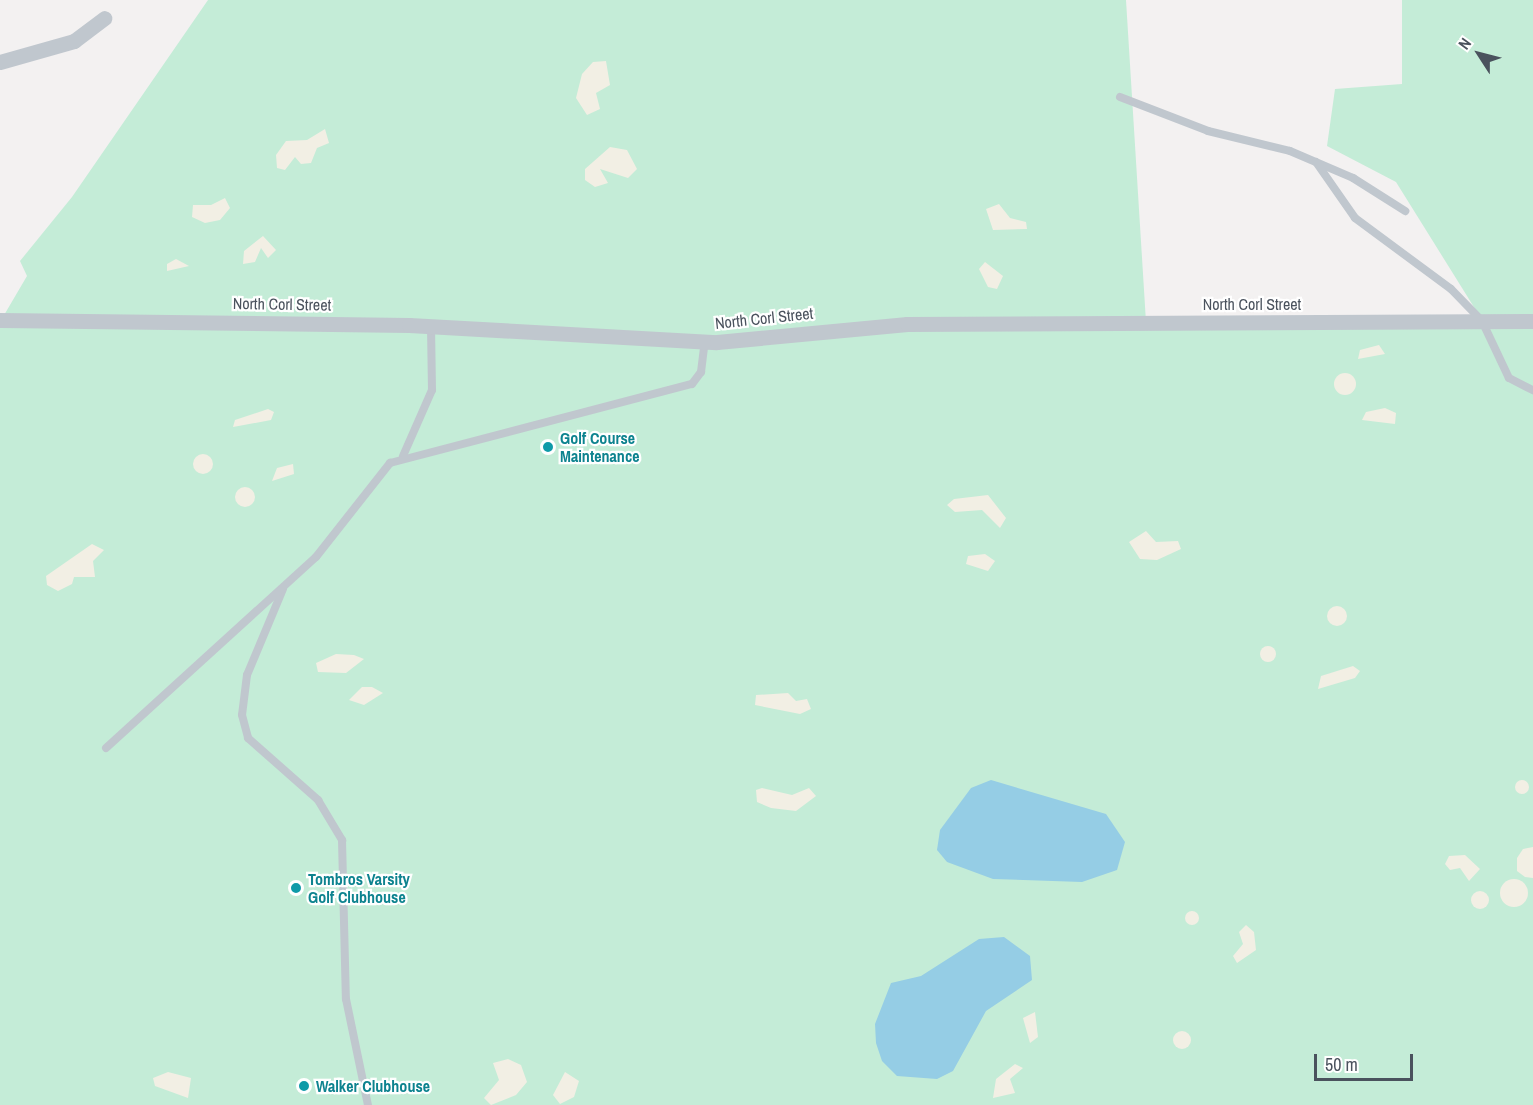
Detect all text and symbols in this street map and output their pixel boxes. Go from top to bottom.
north arrow [1449,24,1509,84]
text: N [1453,33,1476,54]
street label: North Corl Street [233,294,331,314]
street label: North Corl Street [1203,294,1301,314]
street label: North Corl Street [714,303,814,333]
place label: Golf Course Maintenance [560,428,639,466]
marker: Golf Course Maintenance [541,440,555,454]
place label: Tombros Varsity Golf Clubhouse [308,869,410,907]
marker: Tombros Varsity Golf Clubhouse [289,881,303,895]
scale bar [1317,1042,1416,1080]
text: 50 m [1325,1052,1358,1077]
place label: Walker Clubhouse [316,1076,430,1096]
marker: Walker Clubhouse [297,1079,311,1093]

